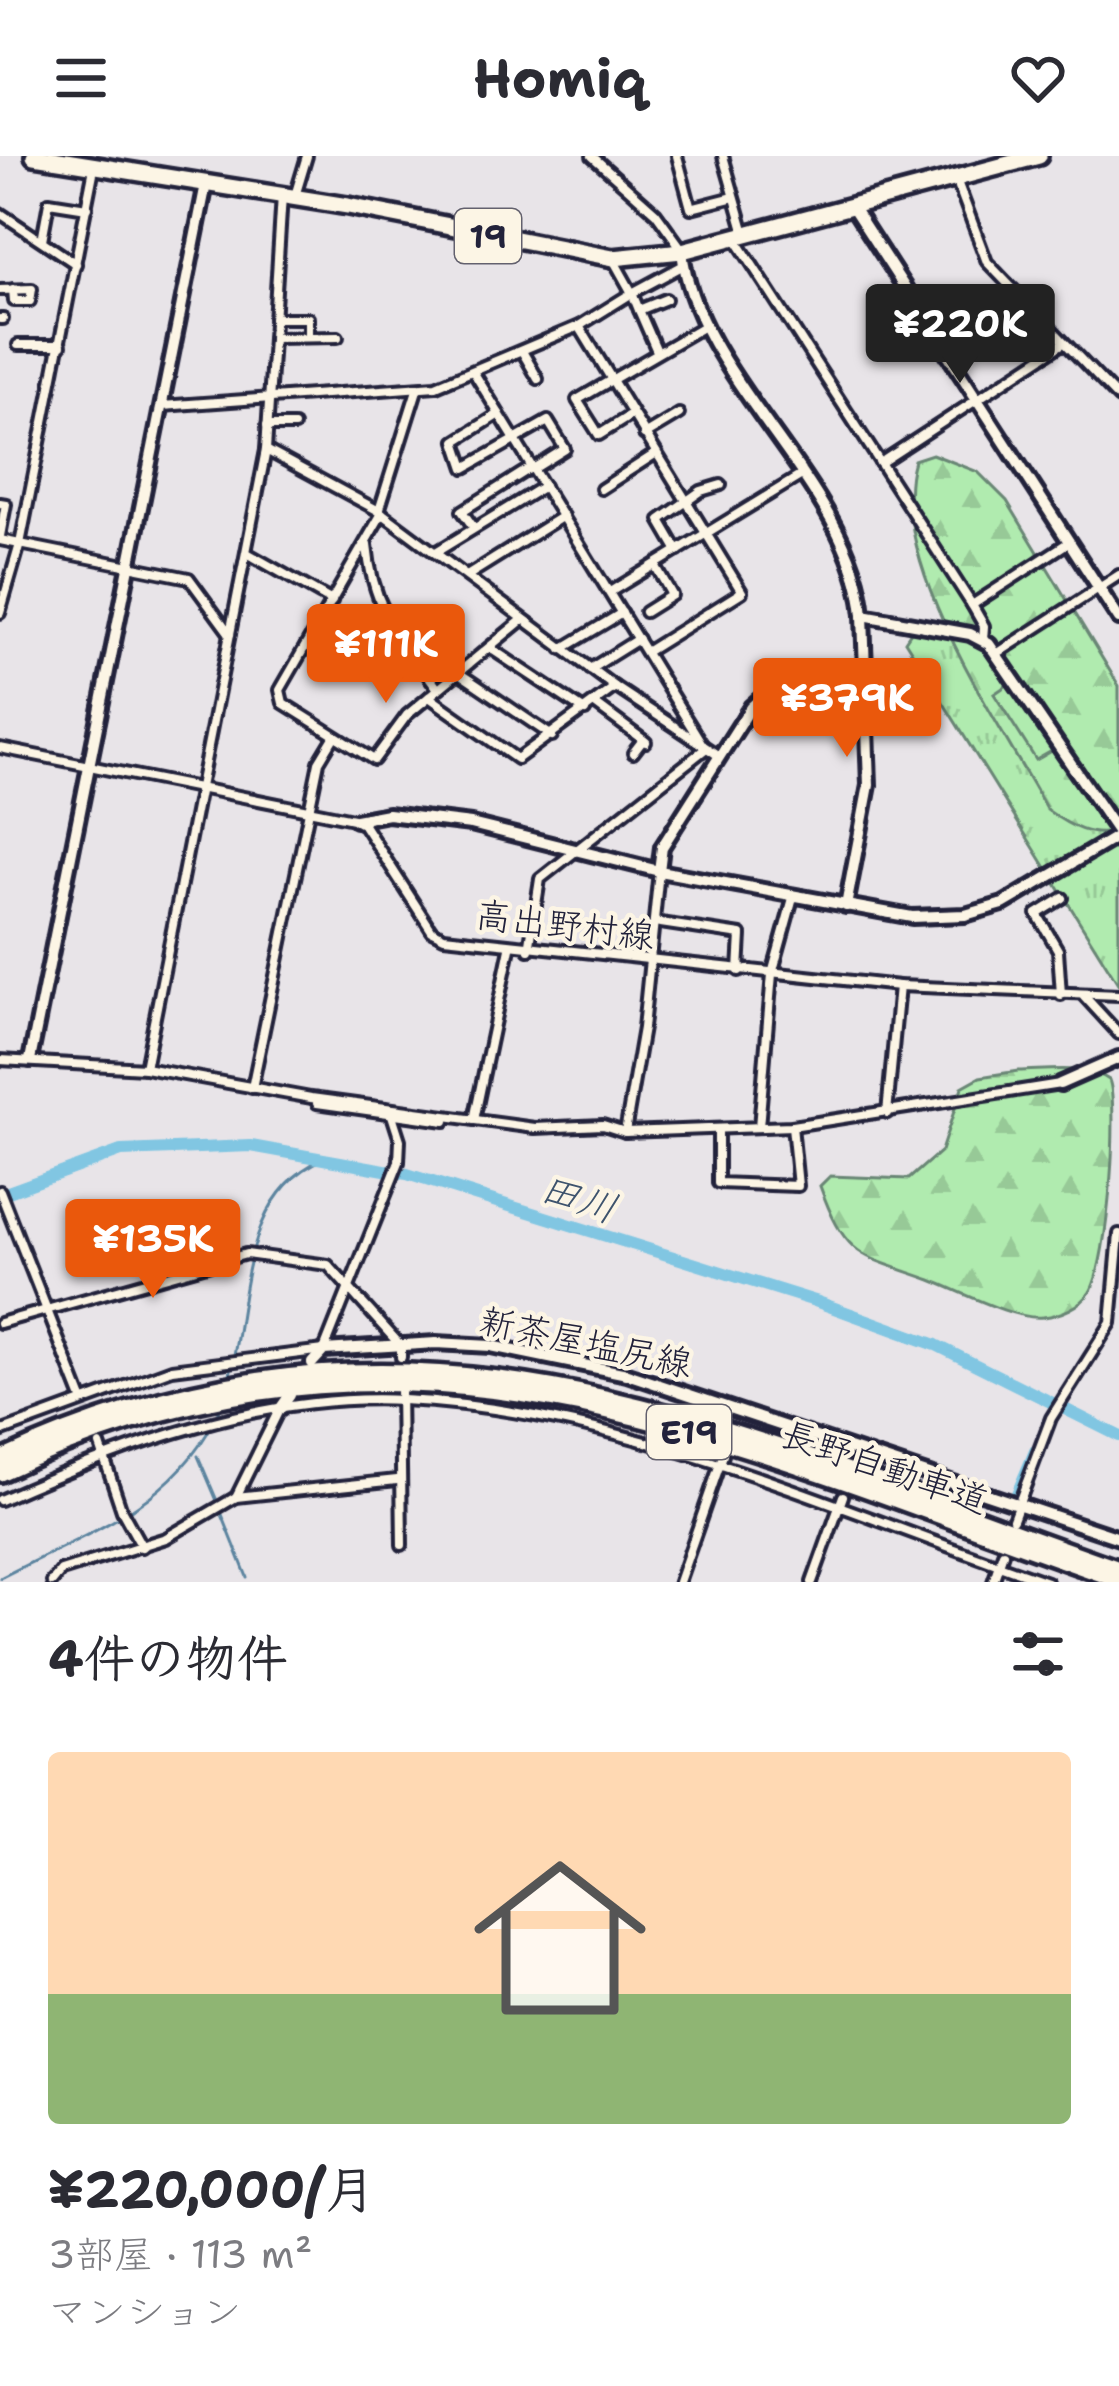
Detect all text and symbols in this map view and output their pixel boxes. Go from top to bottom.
text: Homiq [473,42,646,114]
icon: menu [48,45,114,111]
icon: heart [1005,45,1071,111]
road number: 19 [455,209,521,263]
pin: ¥220K [876,284,1044,386]
text: ¥220K [893,297,1027,349]
pin: ¥111K [302,604,470,706]
text: ¥111K [334,617,438,669]
pin: ¥379K [763,658,931,760]
text: ¥379K [780,671,914,723]
street label: 高出野村線 [473,890,657,960]
water label: 田川 [534,1161,624,1235]
pin: ¥135K [69,1199,237,1301]
text: ¥135K [92,1212,214,1264]
street label: 新茶屋塩尻線 [475,1296,697,1388]
road number: E19 [647,1405,731,1459]
street label: 長野自動車道 [775,1409,995,1525]
icon: filters [1005,1621,1071,1687]
text: 4件の物件 [48,1624,288,1692]
icon: home [452,1830,668,2046]
text: ¥220,000/月 [48,2155,376,2223]
text: 3部屋 · 113 m² [48,2228,312,2280]
text: マンション [48,2285,241,2337]

